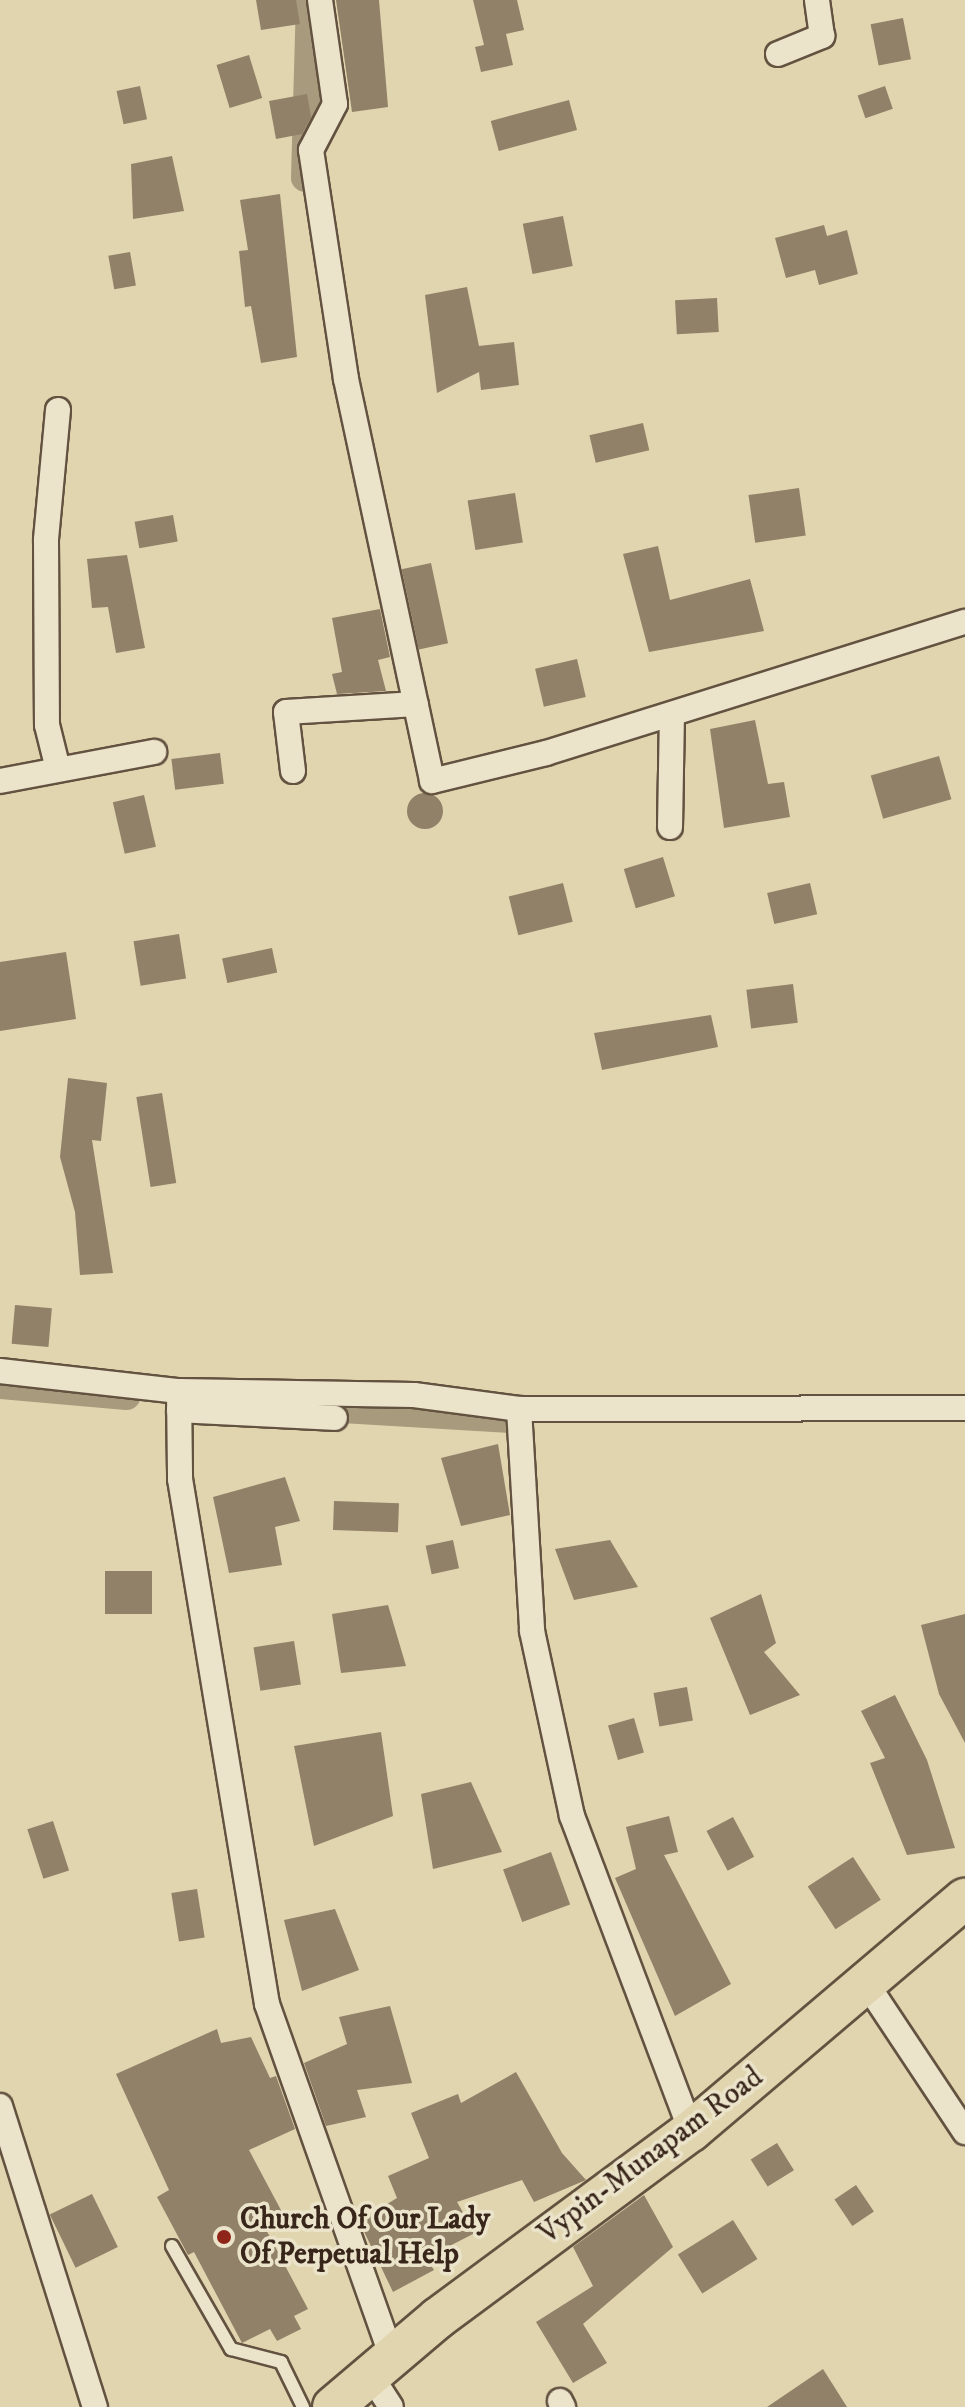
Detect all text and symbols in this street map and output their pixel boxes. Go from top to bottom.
street label: Vypin-Munapam Road [532,2060,770,2252]
place label: Church Of Our Lady Of Perpetual Help [240,2202,490,2272]
marker: Church Of Our Lady Of Perpetual Help [215,2228,233,2246]

